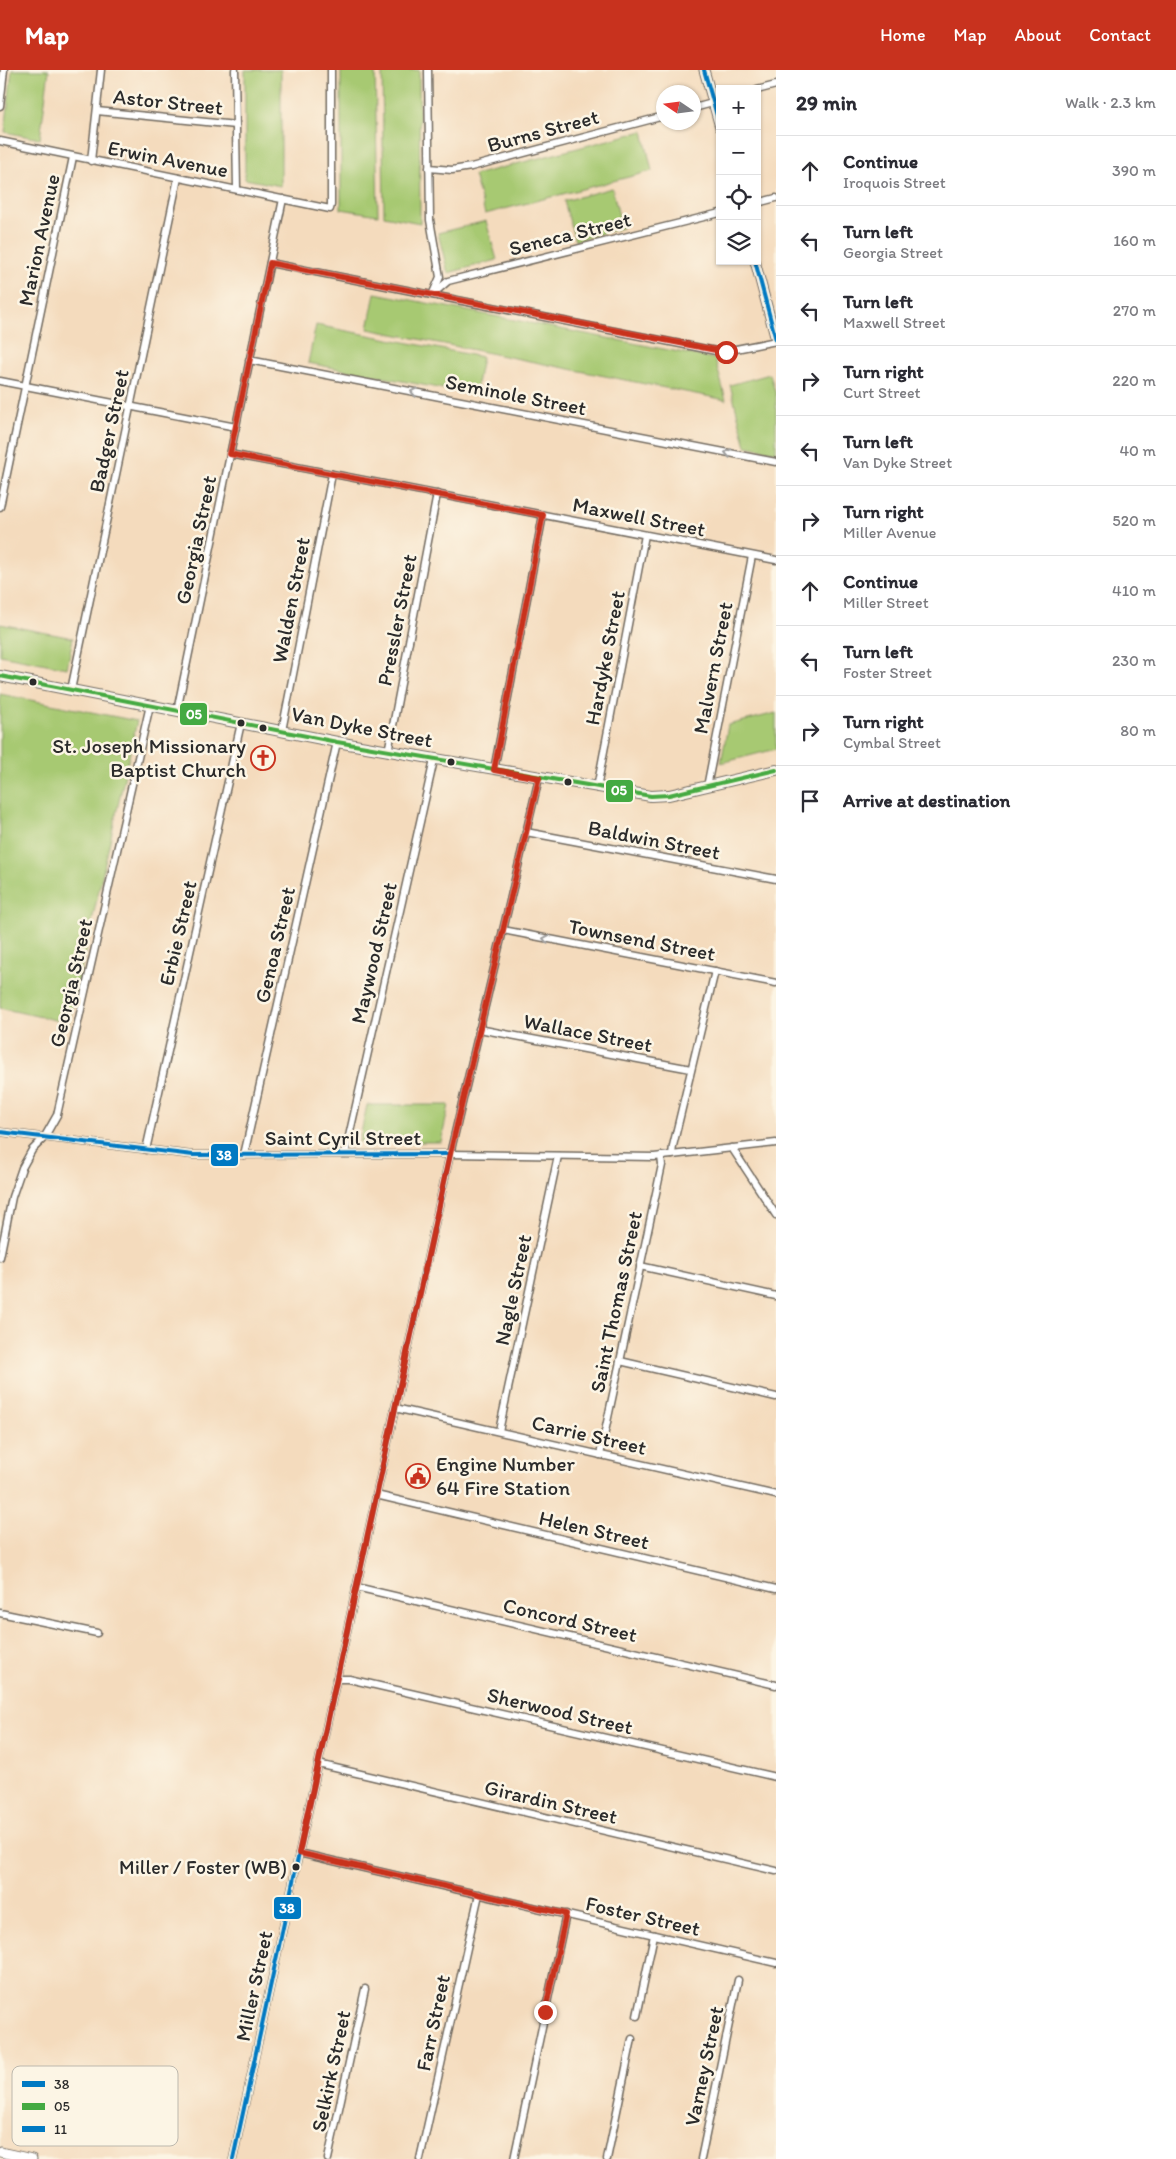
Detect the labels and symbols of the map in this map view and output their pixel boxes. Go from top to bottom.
street label: Astor Street [112,83,224,120]
north arrow [656,85,701,130]
street label: Burns Street [484,104,601,157]
street label: Erwin Avenue [106,135,230,182]
street label: Marion Avenue [12,172,65,308]
street label: Seneca Street [506,206,634,261]
route start [715,341,738,364]
street label: Badger Street [83,367,134,495]
street label: Seminole Street [444,369,589,420]
one-way arrow [410,388,418,398]
one-way arrow [724,448,733,458]
street label: Georgia Street [170,473,221,607]
street label: Maxwell Street [571,491,708,542]
street label: Walden Street [266,535,315,665]
street label: Pressler Street [371,552,422,688]
street label: Hardyke Street [579,588,630,727]
street label: Malvern Street [687,600,738,736]
unlabelled marker [28,677,38,687]
street label: Van Dyke Street [289,701,435,752]
line badge: 05 [179,702,208,726]
text: 05 [186,706,203,723]
unlabelled marker [236,718,246,728]
unlabelled marker [258,723,268,733]
place label: St. Joseph Missionary Baptist Church [52,733,246,782]
church icon: St. Joseph Missionary Baptist Church [250,745,276,771]
unlabelled marker [446,757,456,767]
unlabelled marker [563,777,573,787]
line badge: 05 [605,779,634,803]
text: 05 [611,782,628,799]
street label: Baldwin Street [586,814,722,865]
street label: Erbie Street [153,878,202,988]
street label: Maywood Street [345,880,402,1026]
street label: Genoa Street [249,884,300,1005]
street label: Townsend Street [567,913,718,966]
street label: Georgia Street [44,916,97,1050]
one-way arrow [542,934,551,944]
street label: Wallace Street [522,1008,655,1057]
street label: Saint Cyril Street [265,1125,421,1150]
line badge: 38 [210,1143,239,1167]
text: 38 [216,1147,232,1164]
street label: Saint Thomas Street [584,1209,647,1395]
street label: Nagle Street [489,1232,536,1348]
street label: Carrie Street [529,1409,649,1460]
place label: Engine Number 64 Fire Station [436,1451,575,1500]
public building icon: Engine Number 64 Fire Station [405,1463,431,1489]
street label: Helen Street [537,1505,652,1554]
street label: Concord Street [501,1592,640,1647]
street label: Sherwood Street [485,1682,636,1739]
street label: Girardin Street [482,1774,620,1829]
place label: Miller / Foster (WB) [119,1855,287,1879]
marker: Miller / Foster (WB) [291,1862,301,1872]
street label: Foster Street [583,1890,703,1941]
line badge: 38 [273,1896,302,1920]
text: 38 [279,1900,295,1917]
street label: Miller Street [230,1928,277,2044]
street label: Farr Street [410,1972,455,2073]
route end [534,2001,557,2024]
street label: Varney Street [679,2003,728,2128]
street label: Selkirk Street [305,2008,356,2134]
legend [12,2066,178,2146]
text: 38 [54,2076,70,2093]
text: 05 [54,2098,70,2115]
text: 11 [54,2121,67,2138]

